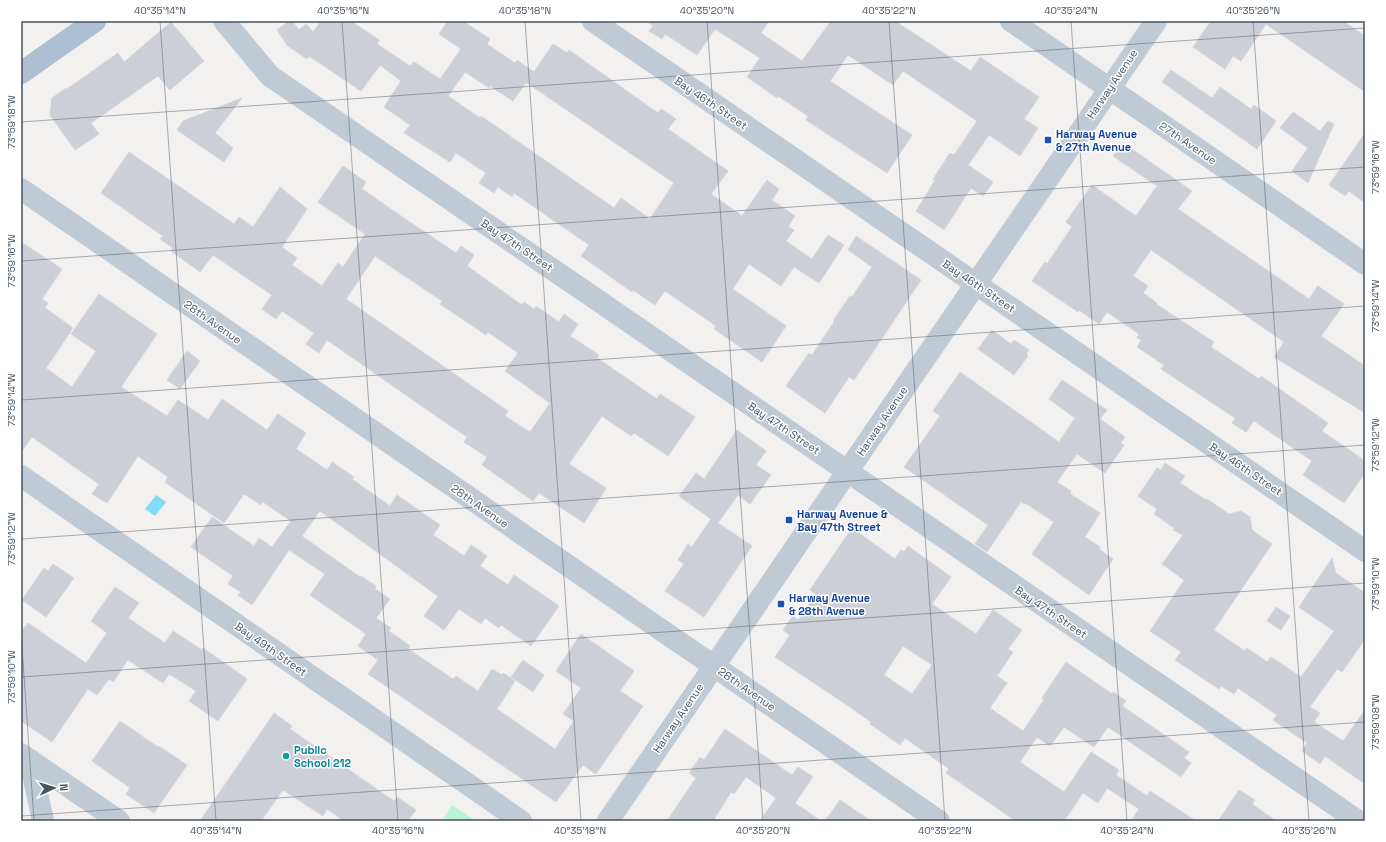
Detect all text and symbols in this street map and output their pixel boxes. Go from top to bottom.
text: 40°35'14"N [134,4,186,17]
text: 40°35'16"N [317,4,369,17]
text: 40°35'18"N [499,4,551,17]
text: 40°35'20"N [680,4,734,17]
text: 40°35'22"N [862,4,916,17]
text: 40°35'24"N [1044,4,1098,17]
text: 40°35'26"N [1226,4,1280,17]
street label: Harway Avenue [1084,47,1140,121]
street label: Bay 46th Street [672,73,750,133]
text: 73°59'18"W [5,95,18,149]
street label: 27th Avenue [1157,119,1219,167]
place label: Harway Avenue & 27th Avenue [1056,127,1137,154]
marker: Harway Avenue & 27th Avenue [1043,135,1053,145]
text: 73°59'16"W [1369,140,1382,194]
street label: Bay 47th Street [478,216,556,274]
text: 73°59'16"W [5,234,18,288]
street label: Bay 46th Street [940,256,1018,316]
text: 73°59'14"W [1369,279,1382,333]
street label: 28th Avenue [182,297,244,347]
text: 73°59'14"W [5,373,18,427]
street label: Harway Avenue [854,384,910,458]
street label: Bay 47th Street [745,399,823,457]
text: 73°59'12"W [1369,418,1382,472]
street label: Bay 46th Street [1207,439,1285,499]
street label: 28th Avenue [449,481,511,531]
place label: Harway Avenue & Bay 47th Street [797,507,888,534]
text: 73°59'12"W [5,512,18,566]
marker: Harway Avenue & Bay 47th Street [784,515,794,525]
text: 73°59'10"W [1369,557,1382,611]
street label: Bay 47th Street [1012,583,1090,641]
place label: Harway Avenue & 28th Avenue [789,591,870,618]
marker: Harway Avenue & 28th Avenue [776,599,786,609]
street label: Bay 49th Street [232,619,310,679]
text: 73°59'10"W [5,650,18,704]
street label: 28th Avenue [716,664,778,714]
street label: Harway Avenue [650,681,706,755]
text: 73°59'08"W [1369,694,1382,750]
place label: Public School 212 [294,743,352,770]
marker: Public School 212 [281,751,291,761]
north arrow [34,768,74,808]
text: N [57,783,71,791]
text: 40°35'14"N [190,824,242,837]
text: 40°35'16"N [372,824,424,837]
text: 40°35'18"N [554,824,606,837]
text: 40°35'20"N [736,824,790,837]
text: 40°35'22"N [918,824,972,837]
text: 40°35'24"N [1100,824,1154,837]
text: 40°35'26"N [1282,824,1336,837]

